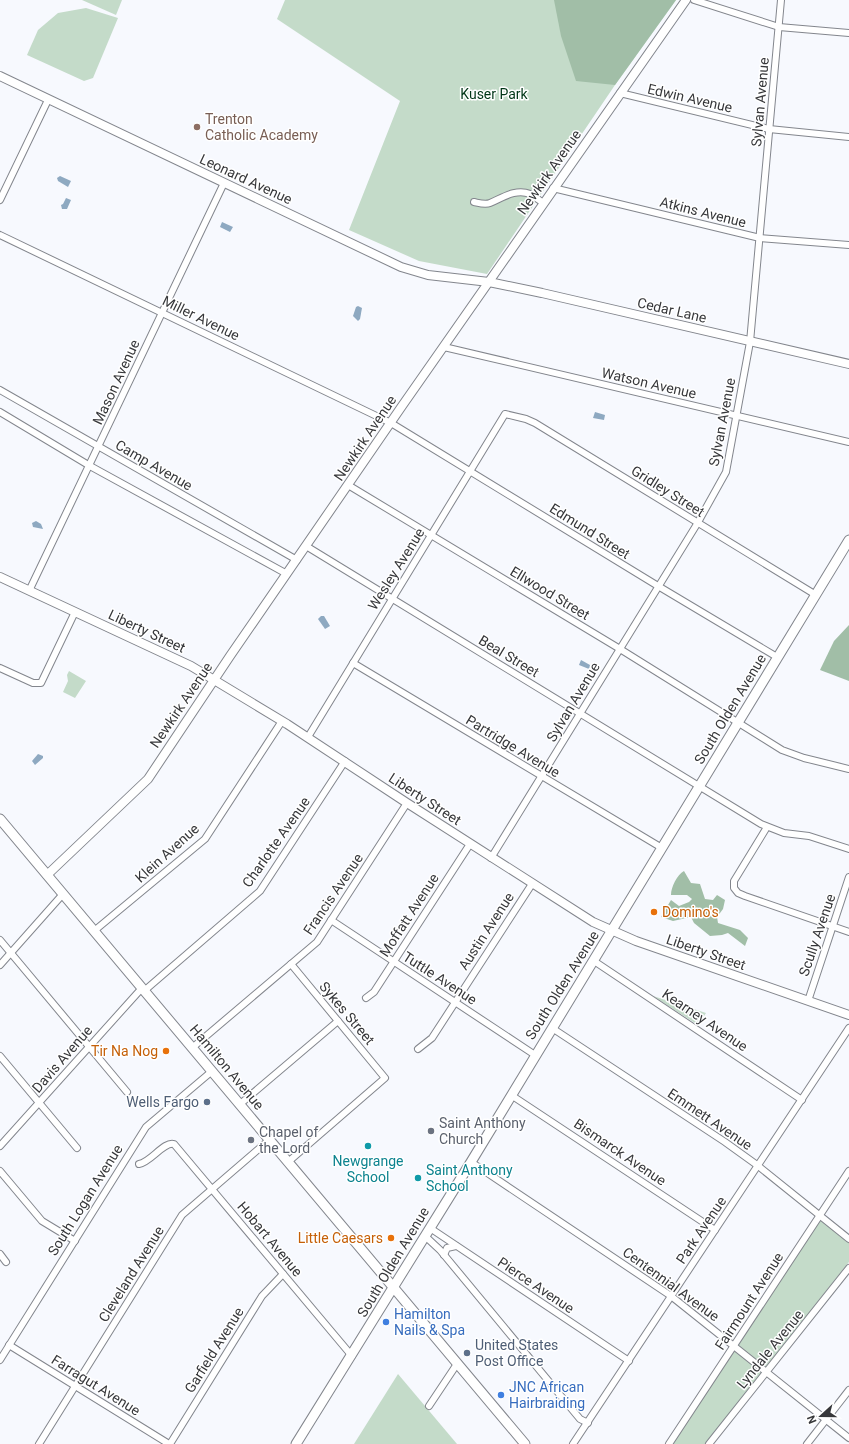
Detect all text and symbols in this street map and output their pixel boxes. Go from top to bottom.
street label: Sylvan Avenue [748,57,772,147]
street label: Edwin Avenue [646,80,734,116]
park label: Kuser Park [460,86,529,102]
place label: Trenton Catholic Academy [205,111,318,143]
marker: Trenton Catholic Academy [192,122,202,132]
street label: Newkirk Avenue [514,127,584,217]
street label: Leonard Avenue [197,151,295,207]
street label: Atkins Avenue [658,194,748,230]
street label: Miller Avenue [160,292,242,344]
street label: Cedar Lane [636,294,708,326]
street label: Mason Avenue [89,337,143,427]
street label: Watson Avenue [600,364,698,402]
street label: Sylvan Avenue [706,376,738,468]
street label: Newkirk Avenue [331,392,399,484]
street label: Camp Avenue [113,437,195,493]
street label: Gridley Street [628,462,708,520]
street label: Edmund Street [547,500,633,562]
street label: Wesley Avenue [364,525,428,613]
street label: Ellwood Street [507,563,593,623]
street label: Liberty Street [106,606,188,656]
street label: Beal Street [476,632,542,680]
street label: South Olden Avenue [691,651,769,767]
street label: Newkirk Avenue [147,659,215,751]
street label: Sylvan Avenue [543,659,603,745]
street label: Partridge Avenue [463,712,563,780]
street label: Liberty Street [386,770,464,829]
street label: Charlotte Avenue [239,794,313,890]
street label: Klein Avenue [132,820,202,886]
street label: Francis Avenue [300,850,366,938]
street label: Moffatt Avenue [376,870,442,960]
street label: Austin Avenue [455,889,517,973]
street label: Scully Avenue [795,892,839,978]
place label: Domino's [662,904,719,920]
marker: Domino's [649,907,659,917]
street label: South Olden Avenue [522,928,602,1042]
street label: Liberty Street [664,931,748,973]
street label: Tuttle Avenue [400,948,480,1008]
street label: Sykes Street [316,978,378,1048]
street label: Kearney Avenue [659,986,751,1054]
street label: Hamilton Avenue [187,1021,267,1113]
street label: Davis Avenue [29,1022,95,1096]
place label: Tir Na Nog [91,1043,158,1059]
marker: Tir Na Nog [161,1046,171,1056]
street label: Emmett Avenue [665,1085,755,1153]
place label: Wells Fargo [126,1094,199,1110]
marker: Wells Fargo [202,1097,212,1107]
place label: Saint Anthony Church [439,1115,526,1147]
street label: Bismarck Avenue [571,1115,669,1189]
place label: Chapel of the Lord [259,1124,319,1156]
marker: Saint Anthony Church [426,1126,436,1136]
marker: Chapel of the Lord [246,1135,256,1145]
marker: Newgrange School [363,1141,373,1151]
street label: South Logan Avenue [44,1142,126,1258]
place label: Newgrange School [333,1153,403,1185]
place label: Saint Anthony School [426,1162,513,1194]
marker: Saint Anthony School [413,1173,423,1183]
street label: Park Avenue [673,1193,729,1267]
street label: Hobart Avenue [234,1198,306,1280]
street label: South Olden Avenue [354,1204,432,1320]
street label: Cleveland Avenue [95,1223,167,1325]
place label: Little Caesars [298,1230,383,1246]
marker: Little Caesars [386,1233,396,1243]
street label: Centennial Avenue [620,1244,722,1324]
street label: Fairmount Avenue [712,1249,786,1353]
street label: Pierce Avenue [495,1254,577,1316]
street label: Garfield Avenue [181,1304,247,1396]
place label: Hamilton Nails & Spa [394,1306,465,1338]
street label: Lyndale Avenue [733,1306,807,1392]
marker: Hamilton Nails & Spa [381,1317,391,1327]
place label: United States Post Office [475,1337,558,1369]
marker: United States Post Office [462,1348,472,1358]
street label: Farragut Avenue [49,1351,143,1419]
place label: JNC African Hairbraiding [509,1379,585,1411]
marker: JNC African Hairbraiding [496,1390,506,1400]
north arrow [801,1396,841,1436]
text: N [805,1413,820,1425]

